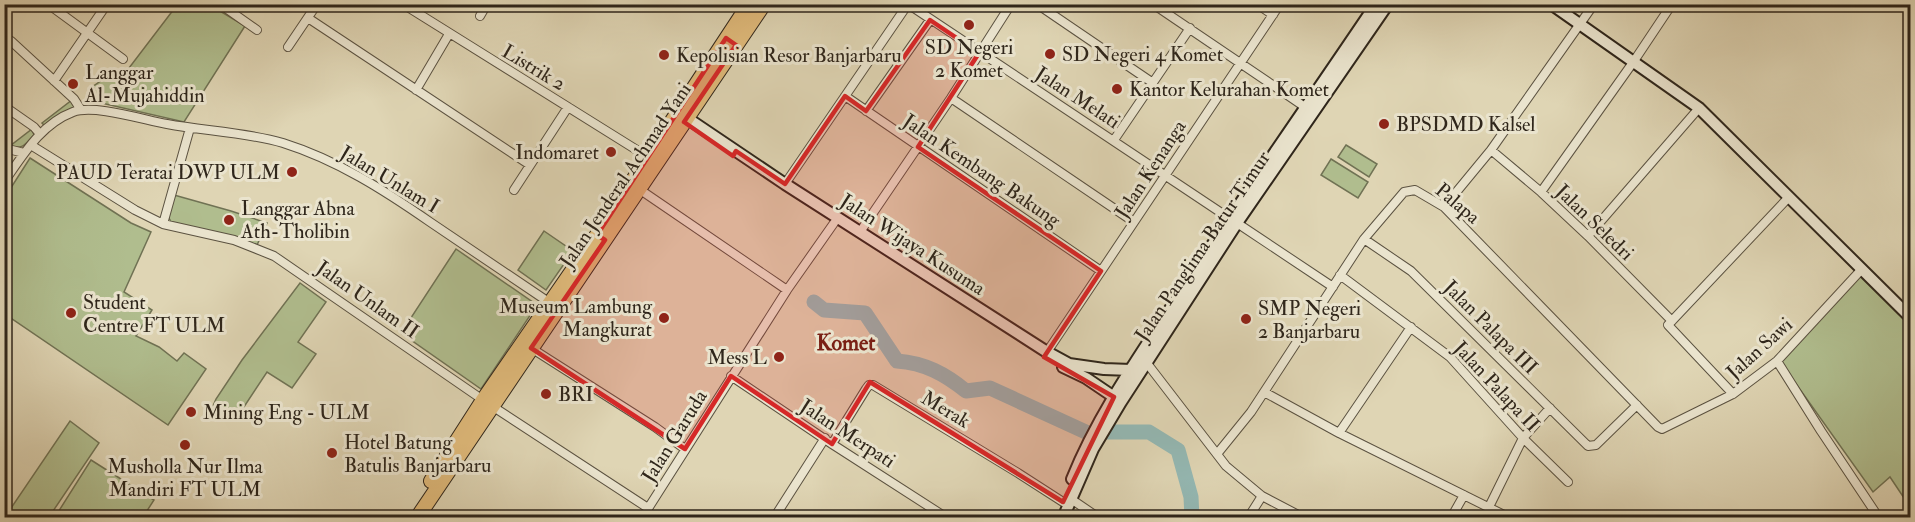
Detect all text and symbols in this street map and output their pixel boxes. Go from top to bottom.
marker: SD Negeri 2 Komet [962,18,976,32]
place label: SD Negeri 2 Komet [925,35,1013,83]
street label: Listrik 2 [497,39,570,96]
place label: SD Negeri 4 Komet [1062,42,1224,67]
place label: Kepolisian Resor Banjarbaru [676,43,901,69]
marker: SD Negeri 4 Komet [1043,47,1057,61]
marker: Kepolisian Resor Banjarbaru [657,48,671,62]
place label: Langgar Al-Mujahiddin [84,60,205,108]
street label: Jalan Melati [1030,60,1125,134]
marker: Langgar Al-Mujahiddin [66,77,80,91]
place label: Kantor Kelurahan Komet [1129,77,1330,102]
street label: Jalan Jenderal Achmad Yani [553,78,697,274]
marker: Kantor Kelurahan Komet [1110,82,1124,96]
street label: Jalan Kembang Bakung [897,108,1066,233]
place label: BPSDMD Kalsel [1396,112,1535,137]
street label: Jalan Kenanga [1109,115,1192,224]
marker: BPSDMD Kalsel [1377,117,1391,131]
street label: Jalan Unlam I [335,139,444,219]
place label: Indomaret [515,140,600,165]
marker: Indomaret [604,145,618,159]
street label: Jalan Panglima Batur Timur [1129,146,1276,347]
place label: PAUD Teratai DWP ULM [56,160,280,185]
marker: PAUD Teratai DWP ULM [285,165,299,179]
street label: Palapa [1429,177,1486,231]
street label: Jalan Seledri [1550,178,1639,266]
street label: Jalan Wijaya Kusuma [835,188,991,301]
place label: Langgar Abna Ath-Tholibin [240,196,355,244]
marker: Langgar Abna Ath-Tholibin [222,213,236,227]
street label: Jalan Unlam II [311,254,424,344]
street label: Jalan Palapa III [1437,274,1543,381]
place label: Student Centre FT ULM [83,290,225,338]
place label: Museum Lambung Mangkurat [499,294,653,342]
place label: SMP Negeri 2 Banjarbaru [1258,296,1361,344]
marker: Student Centre FT ULM [64,306,78,320]
marker: Museum Lambung Mangkurat [657,311,671,325]
marker: SMP Negeri 2 Banjarbaru [1239,312,1253,326]
street label: Jalan Sawi [1720,312,1798,385]
district label: Komet [817,329,876,357]
street label: Jalan Palapa II [1447,335,1545,438]
place label: Mess L [707,345,767,370]
marker: Mess L [772,350,786,364]
place label: BRI [558,382,593,407]
street label: Jalan Garuda [636,385,713,488]
street label: Merak [917,385,975,434]
marker: BRI [539,387,553,401]
street label: Jalan Merpati [794,393,900,474]
place label: Mining Eng - ULM [203,400,370,425]
marker: Mining Eng - ULM [184,405,198,419]
place label: Hotel Batung Batulis Banjarbaru [344,430,491,478]
marker: Musholla Nur Ilma Mandiri FT ULM [178,438,192,452]
marker: Hotel Batung Batulis Banjarbaru [325,446,339,460]
place label: Musholla Nur Ilma Mandiri FT ULM [107,454,263,502]

